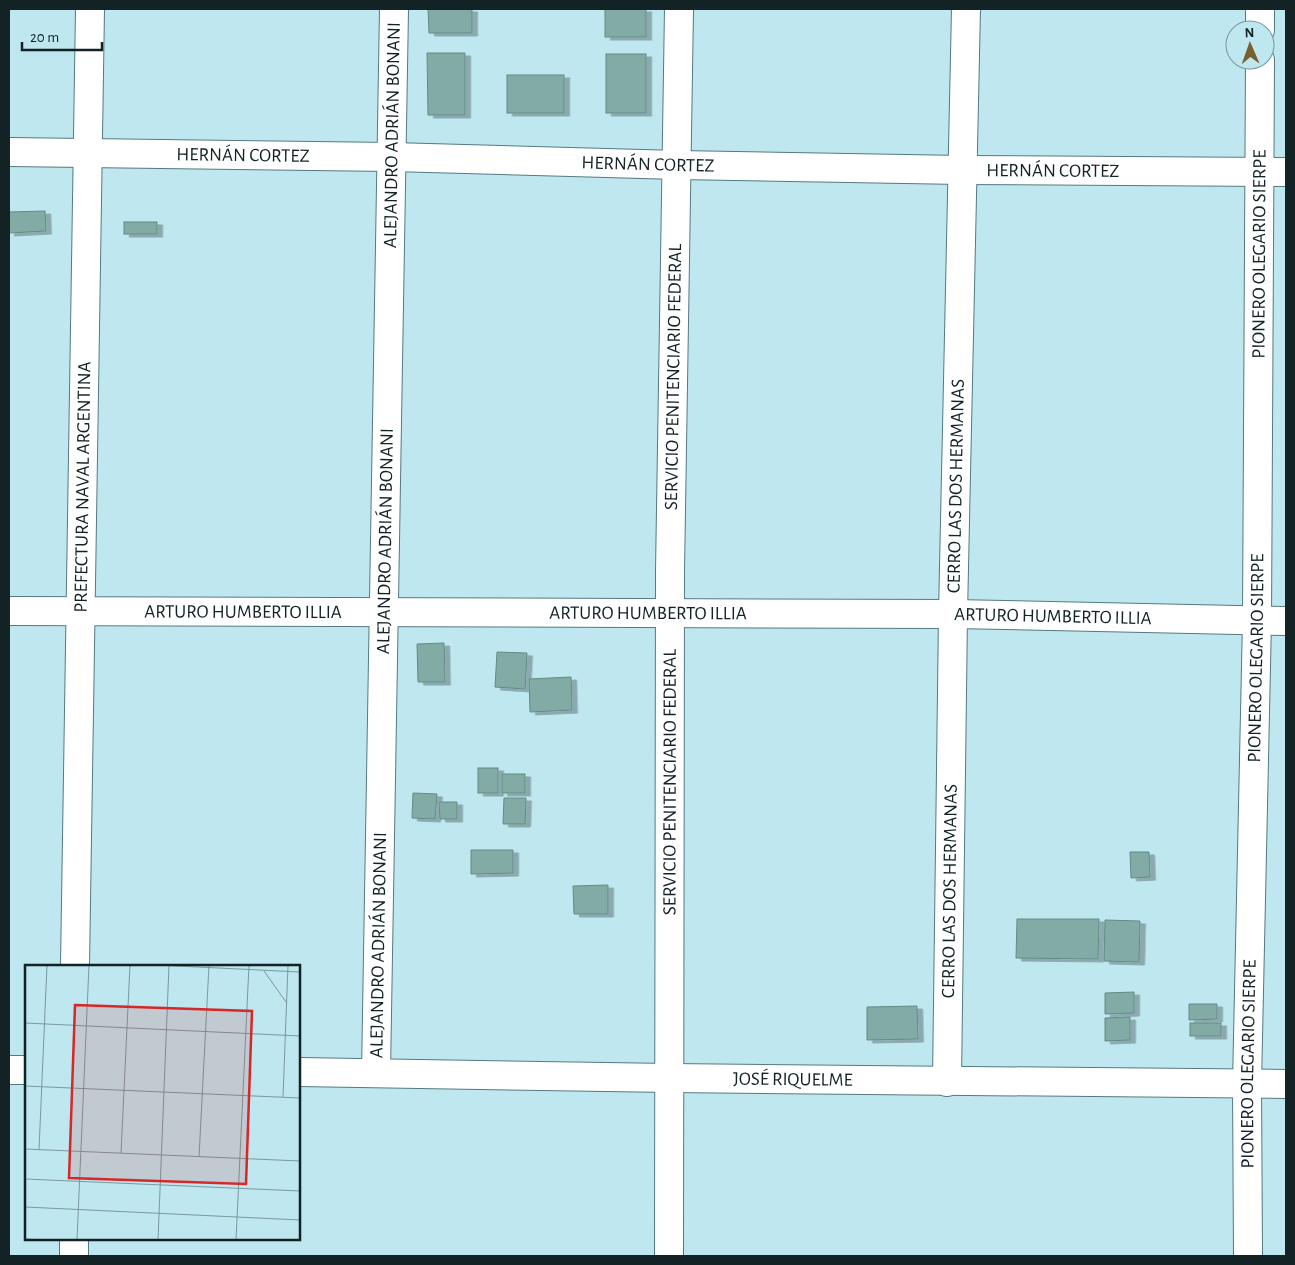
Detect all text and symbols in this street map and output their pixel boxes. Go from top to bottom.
scale bar [22,20,102,52]
north arrow [1225,20,1275,70]
street label: ALEJANDRO ADRIÁN BONANI [380,22,403,248]
text: N [1244,26,1255,40]
text: 20 m [30,30,59,45]
street label: HERNÁN CORTEZ [176,143,310,165]
street label: PIONERO OLEGARIO SIERPE [1249,150,1269,359]
street label: HERNÁN CORTEZ [581,152,715,175]
street label: HERNÁN CORTEZ [986,159,1119,180]
street label: SERVICIO PENITENCIARIO FEDERAL [661,244,685,510]
street label: PREFECTURA NAVAL ARGENTINA [71,361,94,613]
street label: CERRO LAS DOS HERMANAS [944,379,968,593]
street label: ALEJANDRO ADRIÁN BONANI [374,428,396,654]
street label: PIONERO OLEGARIO SIERPE [1244,553,1267,763]
street label: ARTURO HUMBERTO ILLIA [144,602,342,622]
street label: ARTURO HUMBERTO ILLIA [549,603,747,623]
street label: ARTURO HUMBERTO ILLIA [954,605,1152,628]
street label: SERVICIO PENITENCIARIO FEDERAL [660,649,679,915]
street label: CERRO LAS DOS HERMANAS [939,784,960,998]
street label: ALEJANDRO ADRIÁN BONANI [367,832,390,1058]
street label: PIONERO OLEGARIO SIERPE [1237,959,1259,1169]
inset map [25,965,300,1240]
street label: JOSÉ RIQUELME [733,1067,853,1089]

